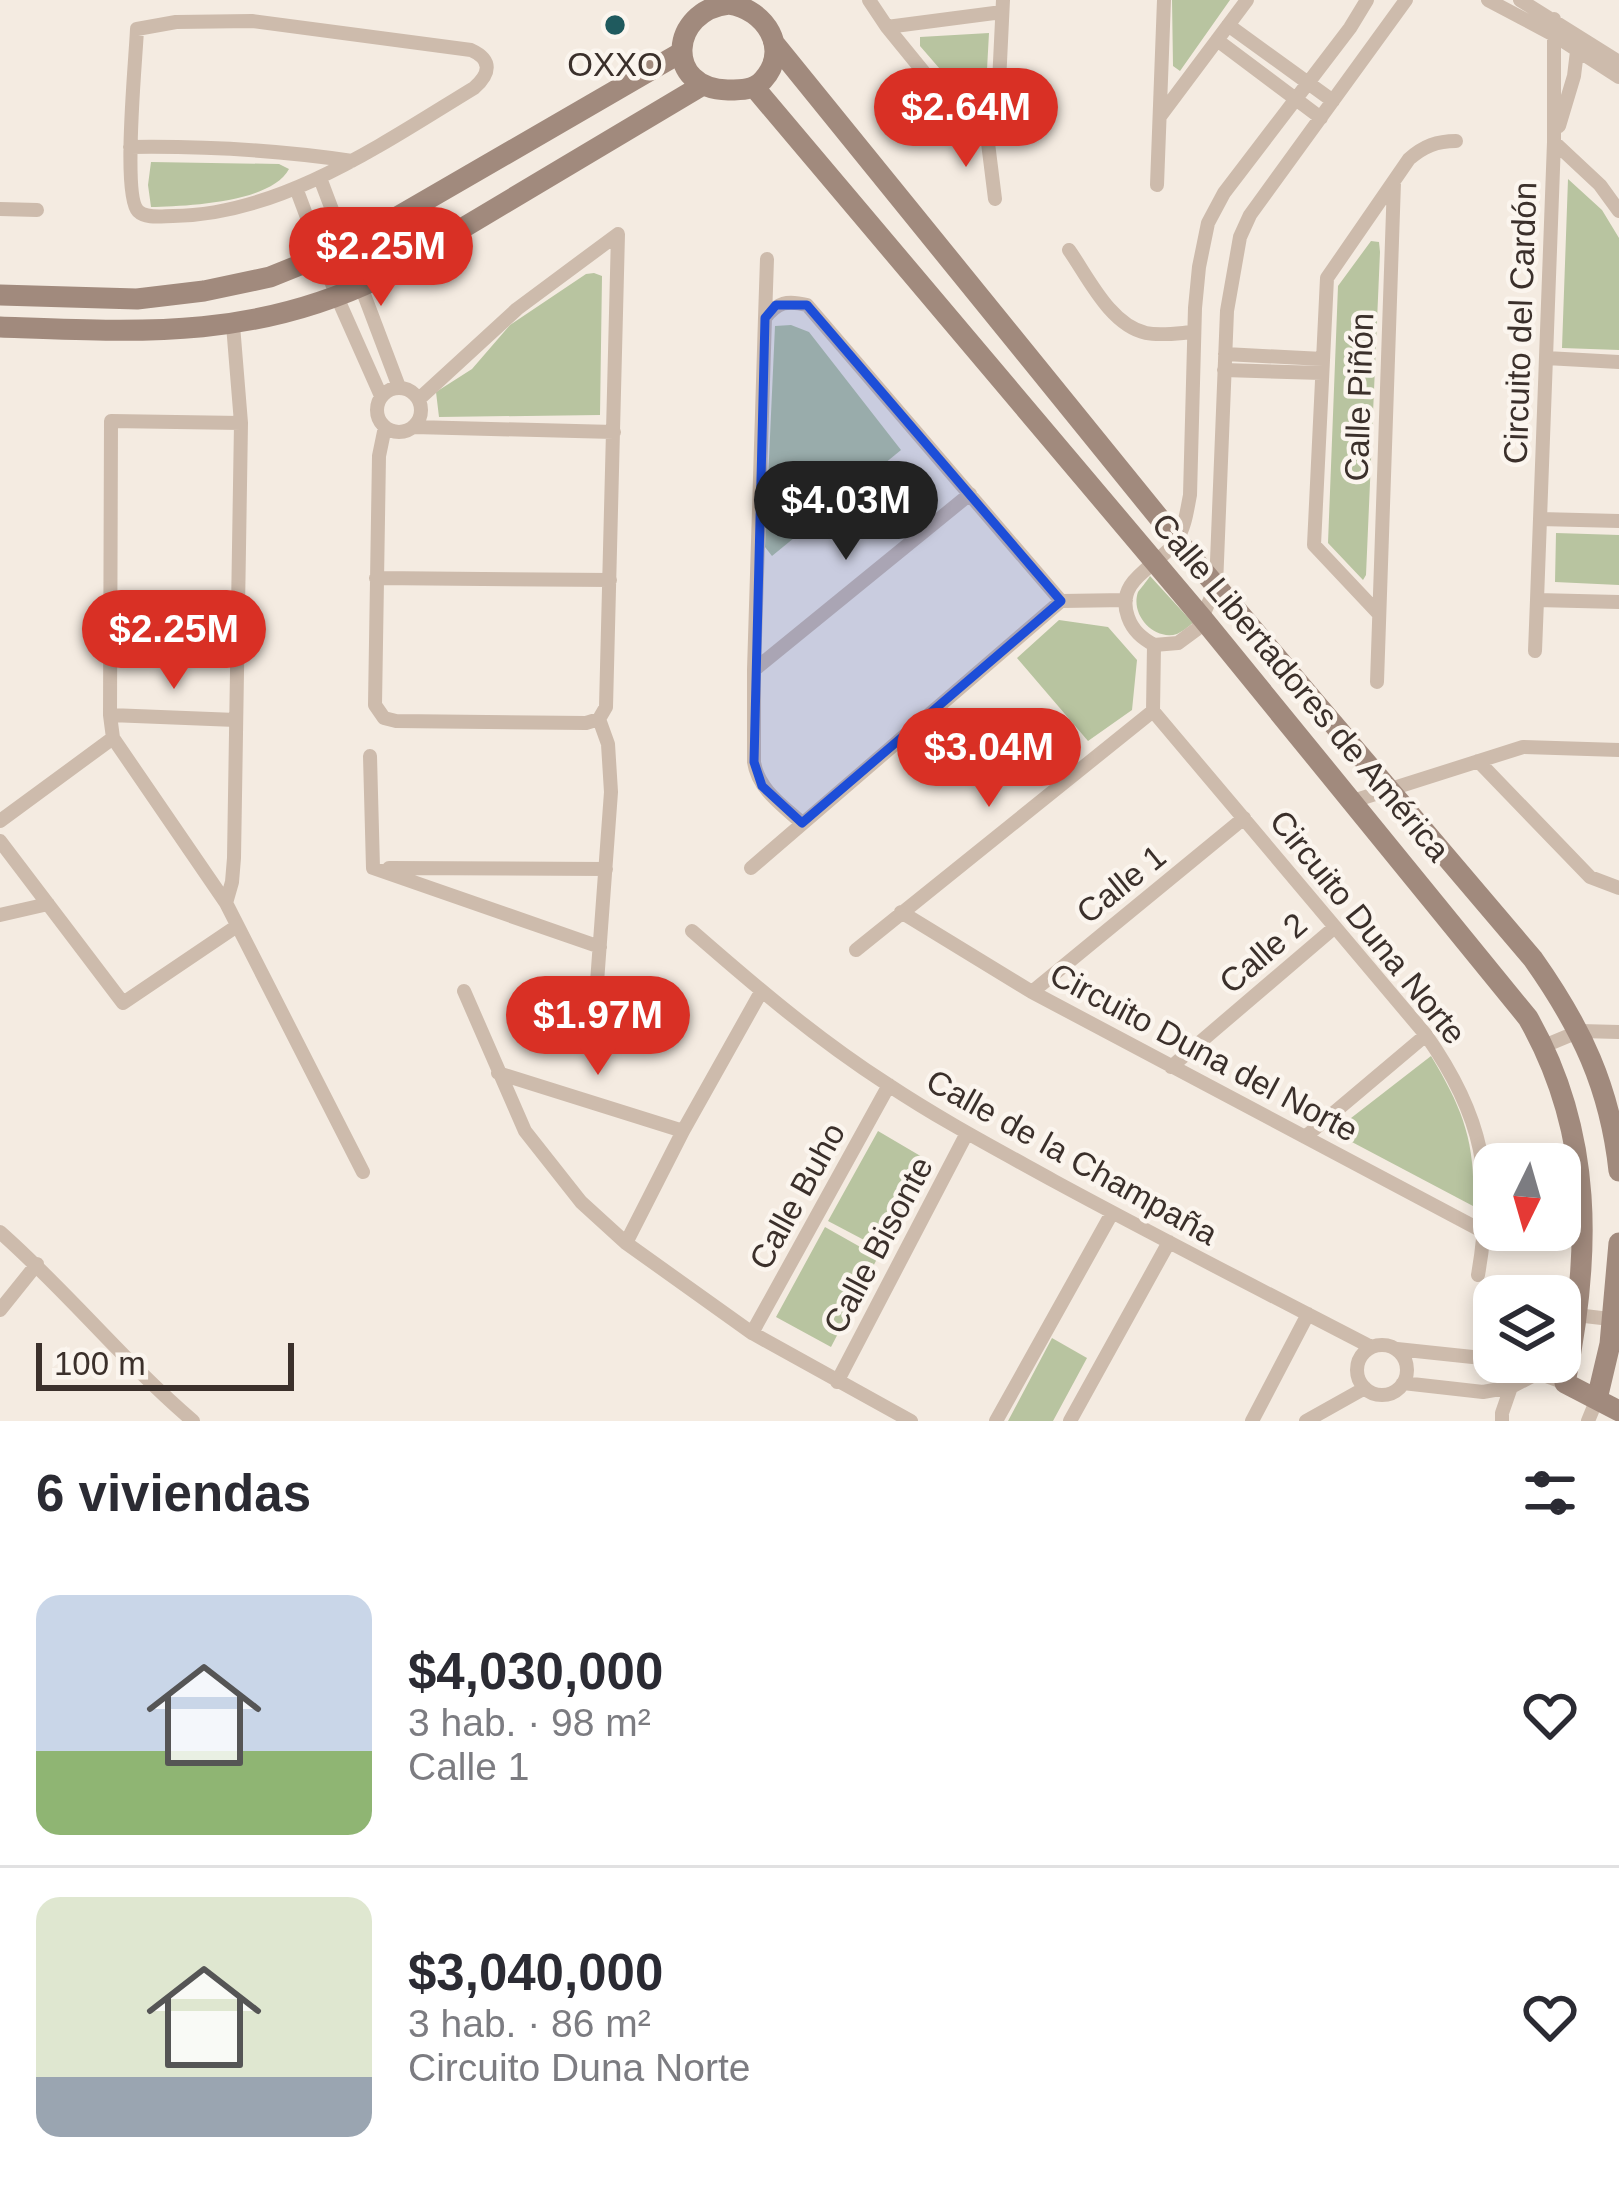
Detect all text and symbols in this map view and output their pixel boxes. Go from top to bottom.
marker: OXXO [602,12,628,38]
place label: OXXO [567,46,663,83]
pin: $2.64M [868,68,1064,170]
text: $2.64M [901,85,1031,128]
street label: Circuito del Cardón [1497,181,1543,465]
pin: $2.25M [283,207,479,309]
text: $2.25M [316,224,446,267]
street label: Calle Piñón [1338,312,1380,482]
pin: $4.03M [748,461,944,563]
text: $4.03M [781,478,911,521]
street label: Calle Libertadores de América [1145,506,1458,869]
pin: $2.25M [76,590,272,692]
text: $2.25M [109,607,239,650]
pin: $3.04M [891,708,1087,810]
text: $3.04M [924,725,1054,768]
street label: Circuito Duna Norte [1262,803,1474,1051]
street label: Calle 1 [1069,837,1173,931]
street label: Calle 2 [1212,905,1314,1001]
street label: Circuito Duna del Norte [1044,955,1364,1149]
pin: $1.97M [500,976,696,1078]
text: $1.97M [533,993,663,1036]
street label: Calle de la Champaña [920,1062,1224,1253]
street label: Calle Buho [742,1116,852,1276]
north arrow [1473,1143,1581,1251]
map controls [1473,1143,1581,1383]
street label: Calle Bisonte [816,1150,940,1340]
button: layers [1473,1275,1581,1383]
scale bar [36,1337,294,1390]
text: 100 m [54,1345,146,1382]
icon: filters [1517,1460,1583,1526]
text: 6 viviendas [36,1465,311,1522]
icon: home [132,1643,276,1787]
text: $4,030,000 [408,1643,663,1700]
icon: heart [1517,1682,1583,1748]
text: 3 hab. · 98 m² [408,1701,651,1744]
text: Calle 1 [408,1745,529,1788]
text: $3,040,000 [408,1944,663,2001]
icon: home [132,1945,276,2089]
icon: heart [1517,1984,1583,2050]
text: 3 hab. · 86 m² [408,2002,651,2045]
text: Circuito Duna Norte [408,2046,750,2089]

